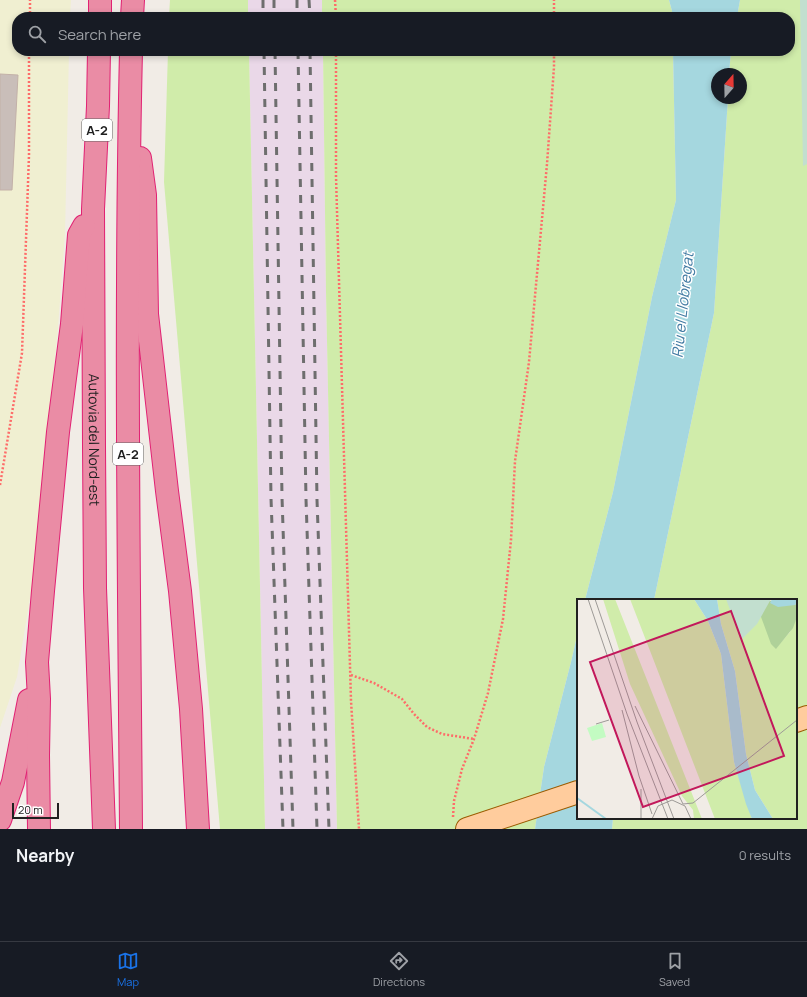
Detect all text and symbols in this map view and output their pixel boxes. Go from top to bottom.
search box [12,12,795,56]
icon: search [26,23,48,45]
text: Search here [58,24,141,45]
north arrow [711,68,747,104]
road number: A-2 [82,119,112,141]
water label: Riu el Llobregat [667,249,699,359]
street label: Autovia del Nord-est [85,374,104,506]
road number: A-2 [113,443,143,465]
inset map [577,599,797,819]
scale bar [12,801,59,820]
text: 20 m [18,802,43,817]
text: Nearby [16,844,74,867]
text: 0 results [739,846,791,864]
tab: Map [117,950,139,989]
tab: Directions [373,950,425,989]
tab: Saved [659,950,690,989]

